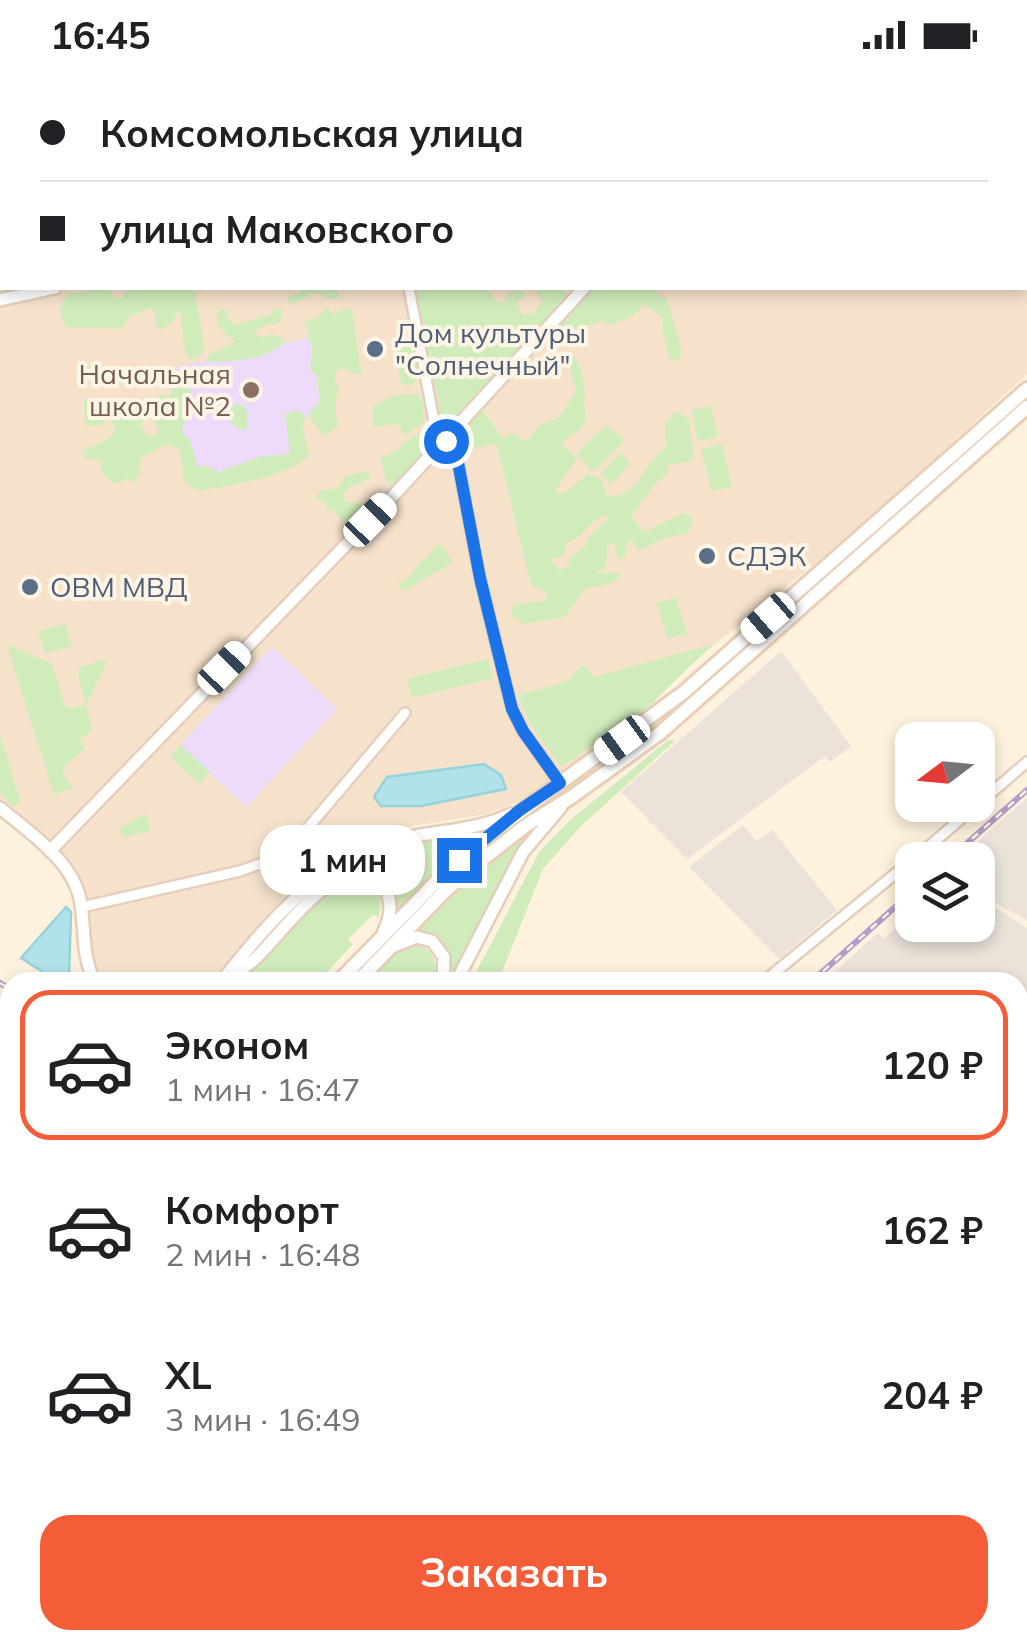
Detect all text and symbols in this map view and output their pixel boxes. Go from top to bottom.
text: 16:45 [50,11,151,59]
text: Комсомольская улица [100,109,524,157]
text: улица Маковского [100,205,454,253]
place label: Дом культуры "Солнечный" [395,315,586,382]
marker: Дом культуры "Солнечный" [364,338,386,360]
place label: Начальная школа №2 [79,356,231,423]
marker: Начальная школа №2 [240,379,262,401]
route start [424,419,469,464]
car [338,488,402,552]
place label: СДЭК [727,538,807,573]
marker: СДЭК [696,545,718,567]
place label: ОВМ МВД [50,569,188,604]
marker: ОВМ МВД [19,576,41,598]
car [736,587,800,649]
car [192,636,256,700]
car [589,710,655,770]
north arrow [895,722,995,822]
map controls [895,722,995,942]
callout: 1 мин [259,825,424,895]
route end [437,838,482,883]
text: 1 мин [298,840,387,880]
button: layers [895,842,995,942]
icon: car [45,1020,135,1110]
text: Эконом [165,1021,309,1069]
text: 120 ₽ [881,1041,983,1089]
text: 1 мин · 16:47 [165,1069,360,1109]
icon: car [45,1185,135,1275]
text: Комфорт [165,1186,339,1234]
text: 162 ₽ [881,1206,983,1254]
text: 2 мин · 16:48 [165,1234,360,1274]
icon: car [45,1350,135,1440]
text: XL [165,1351,212,1399]
text: 204 ₽ [881,1371,983,1419]
text: 3 мин · 16:49 [165,1399,360,1439]
button: Заказать [40,1515,988,1630]

